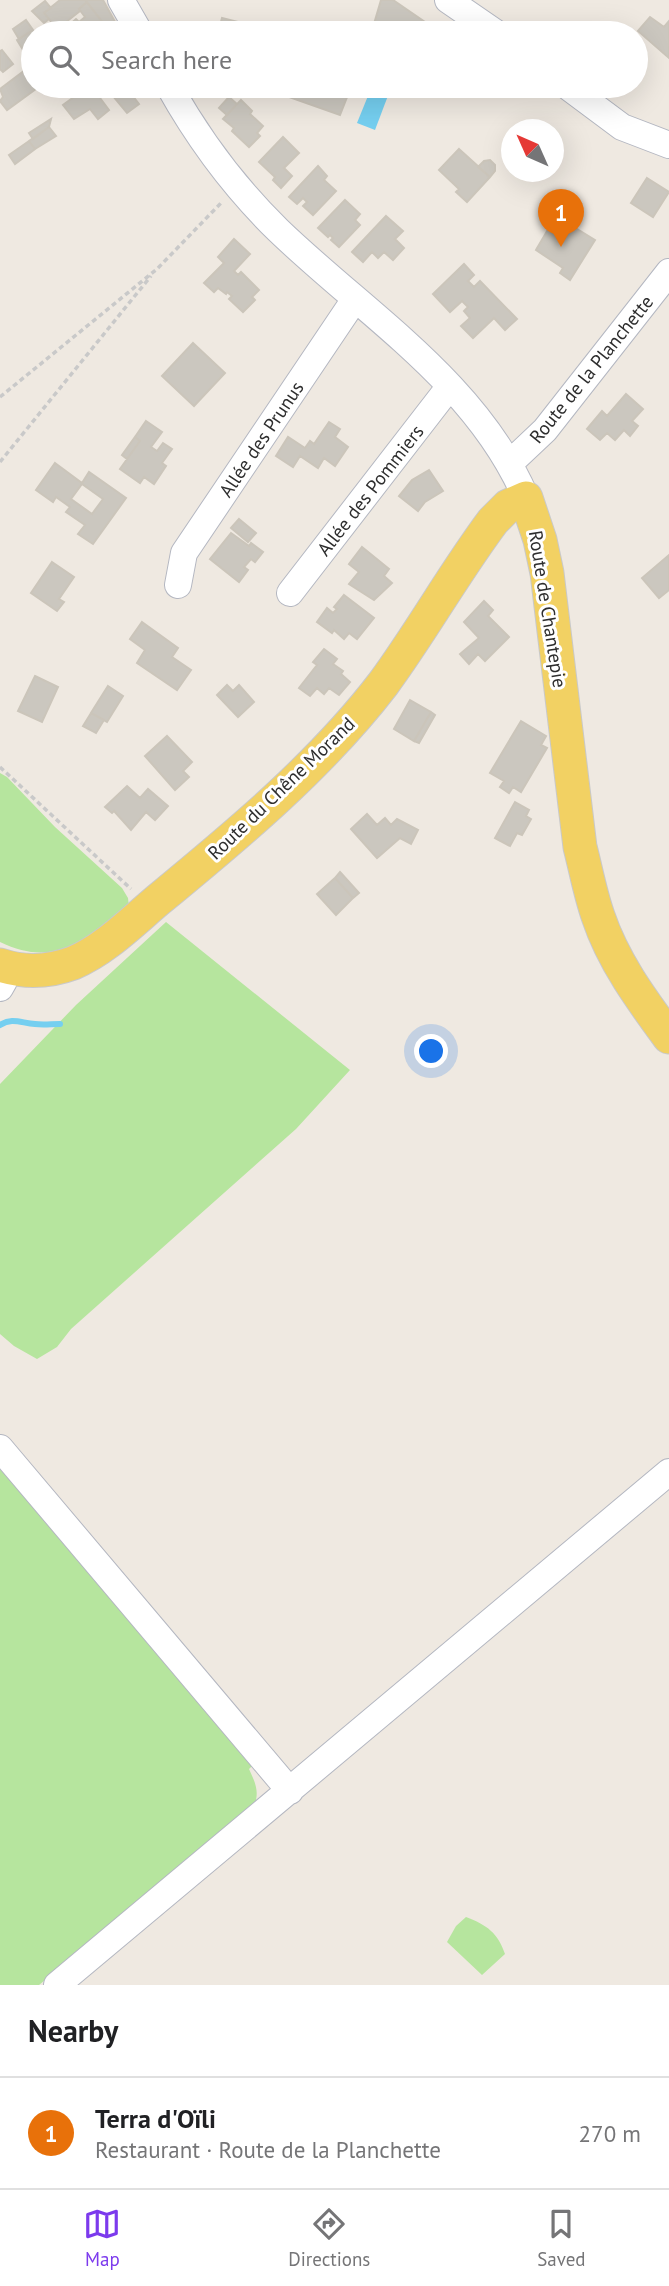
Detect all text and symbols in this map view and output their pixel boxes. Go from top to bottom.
search box [21,21,648,98]
icon: search [45,41,83,79]
text: Search here [101,43,232,76]
north arrow [501,119,564,182]
pin: 1 [538,189,584,247]
street label: Route de la Planchette [524,290,658,448]
street label: Allée des Prunus [213,376,309,502]
street label: Allée des Pommiers [311,420,429,560]
street label: Route de Chantepie [524,529,572,689]
street label: Route du Chêne Morand [203,712,359,864]
your location [414,1034,448,1068]
text: Nearby [28,2011,118,2050]
text: Terra d'Oïli [95,2102,216,2135]
text: 1 [44,2119,58,2148]
text: 270 m [579,2119,641,2148]
text: Restaurant · Route de la Planchette [95,2135,441,2164]
tab: Map [83,2205,121,2271]
tab: Directions [288,2205,370,2271]
tab: Saved [537,2205,586,2271]

